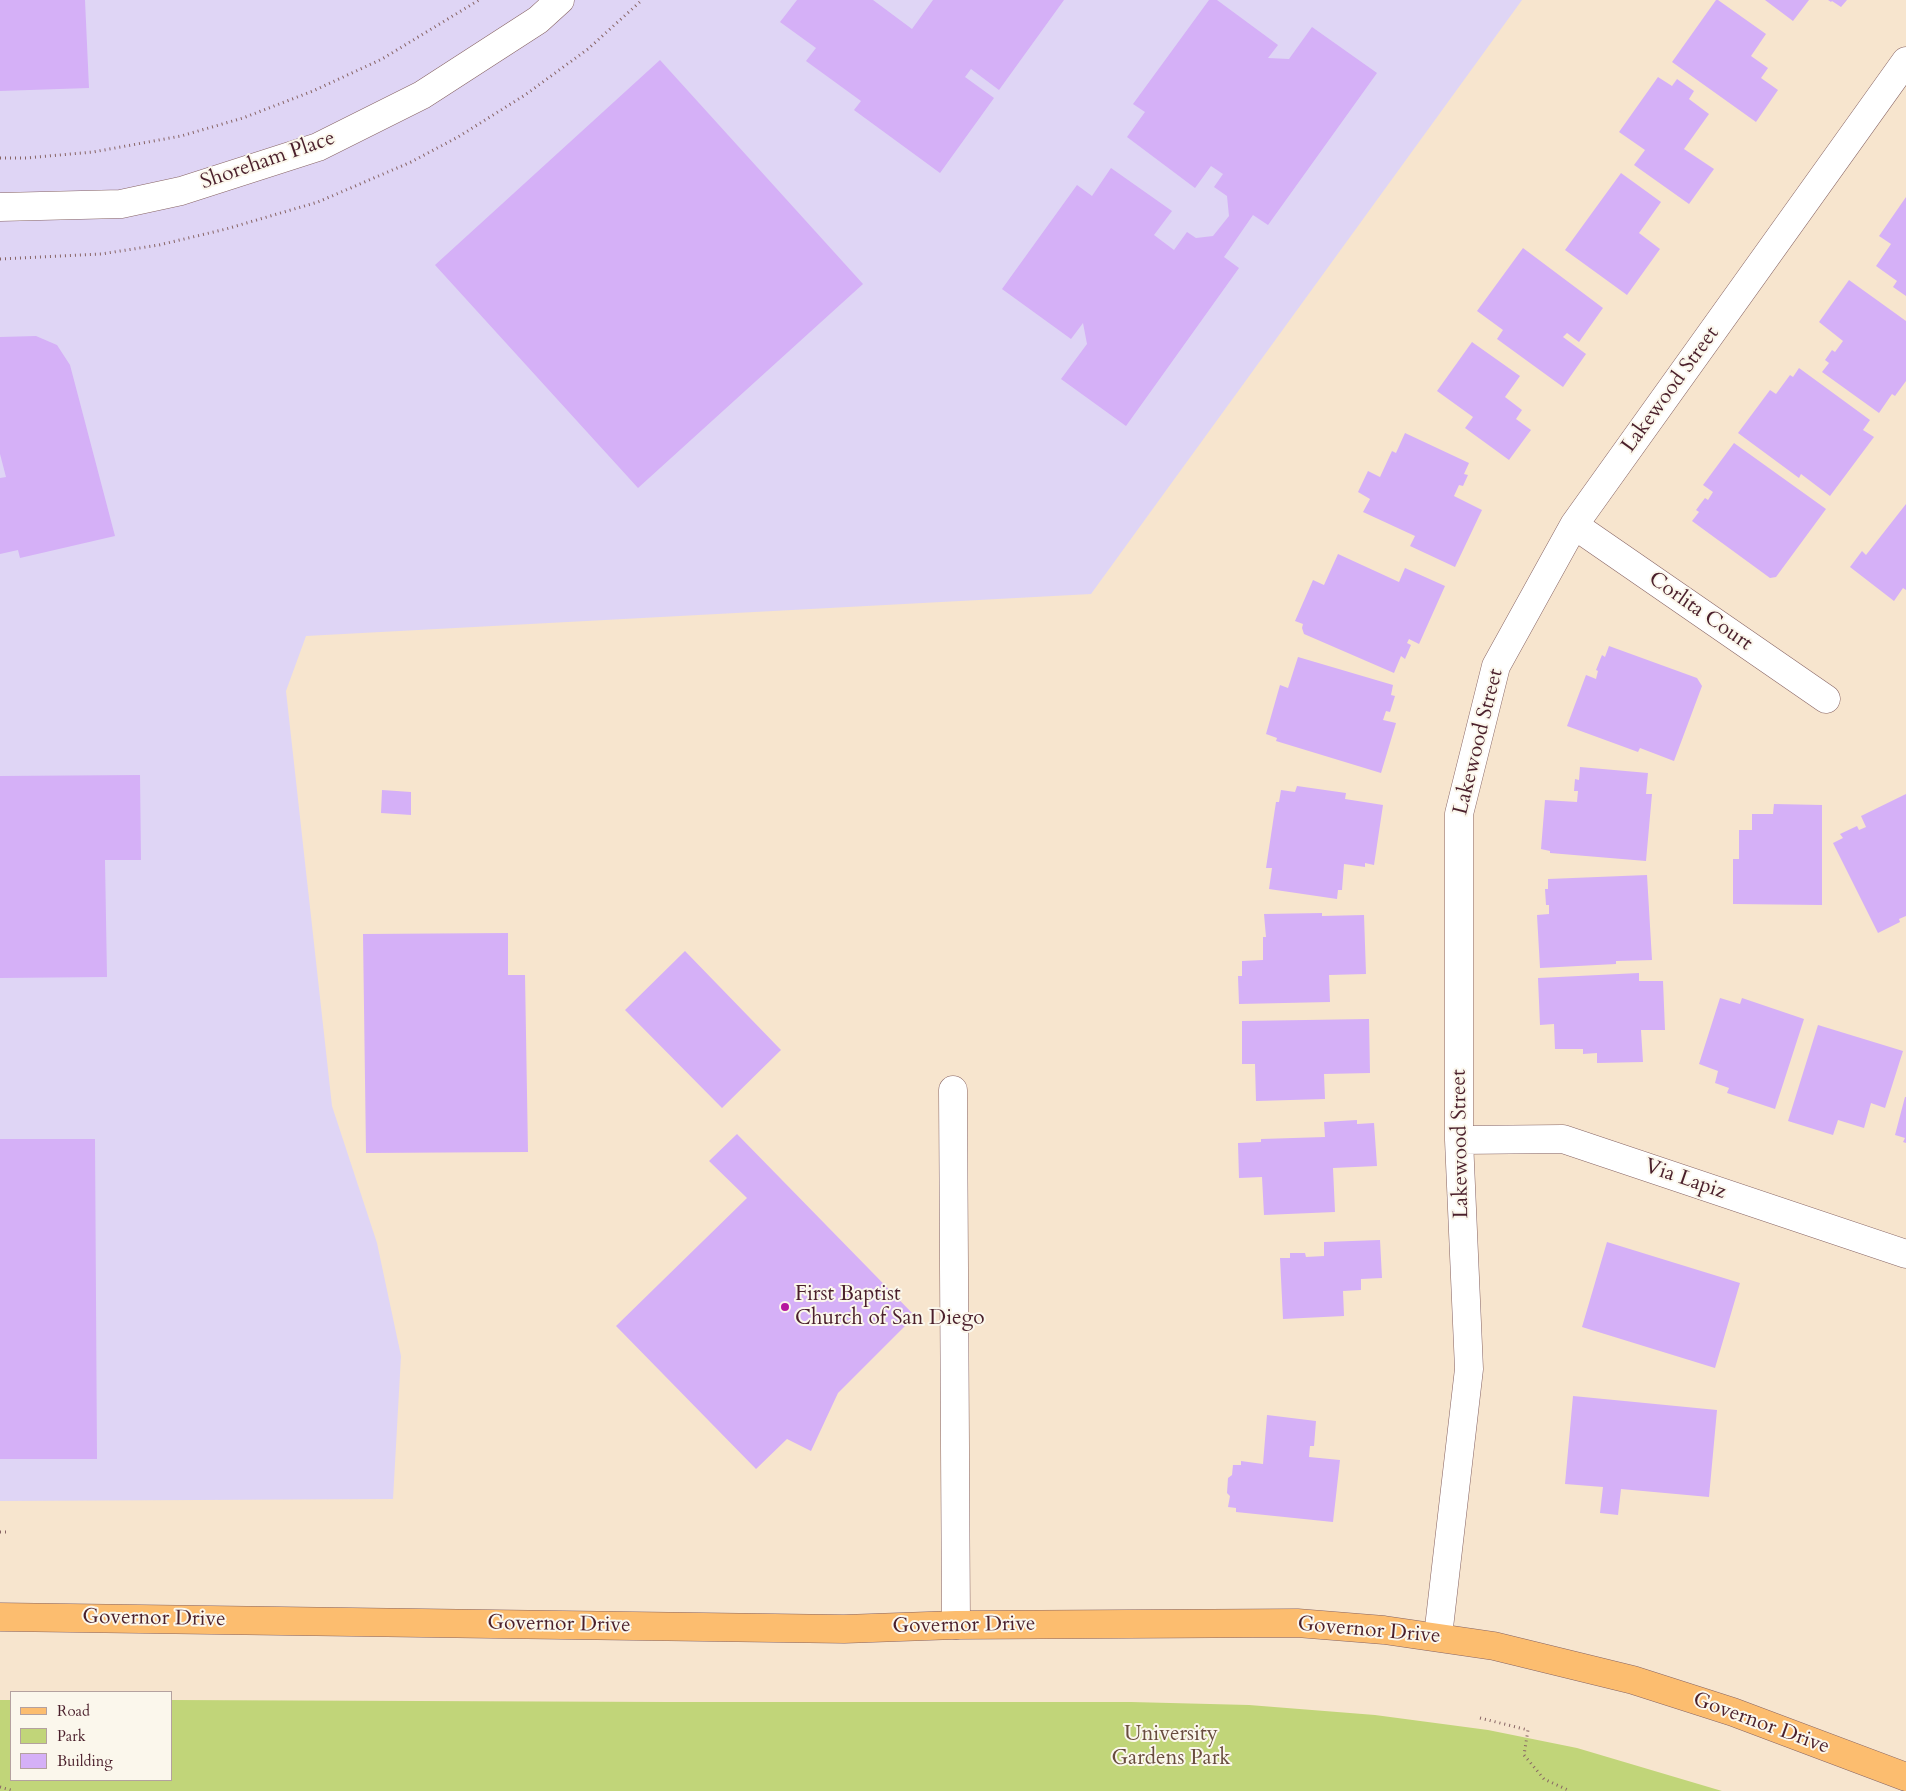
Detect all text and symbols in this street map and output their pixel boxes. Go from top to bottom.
street label: Shoreham Place [197,126,339,196]
street label: Lakewood Street [1617,322,1725,458]
street label: Corlita Court [1643,567,1757,657]
street label: Lakewood Street [1449,666,1509,818]
street label: Lakewood Street [1447,1069,1475,1219]
street label: Via Lapiz [1641,1154,1729,1206]
place label: First Baptist Church of San Diego [795,1282,985,1332]
marker: First Baptist Church of San Diego [779,1301,791,1313]
street label: Governor Drive [82,1605,226,1633]
street label: Governor Drive [487,1611,631,1639]
street label: Governor Drive [892,1612,1036,1640]
street label: Governor Drive [1297,1612,1441,1650]
street label: Governor Drive [1689,1688,1833,1760]
legend [10,1691,172,1781]
text: Road [57,1701,90,1721]
park label: University Gardens Park [1111,1722,1231,1772]
text: Park [57,1726,86,1746]
text: Building [57,1751,113,1771]

